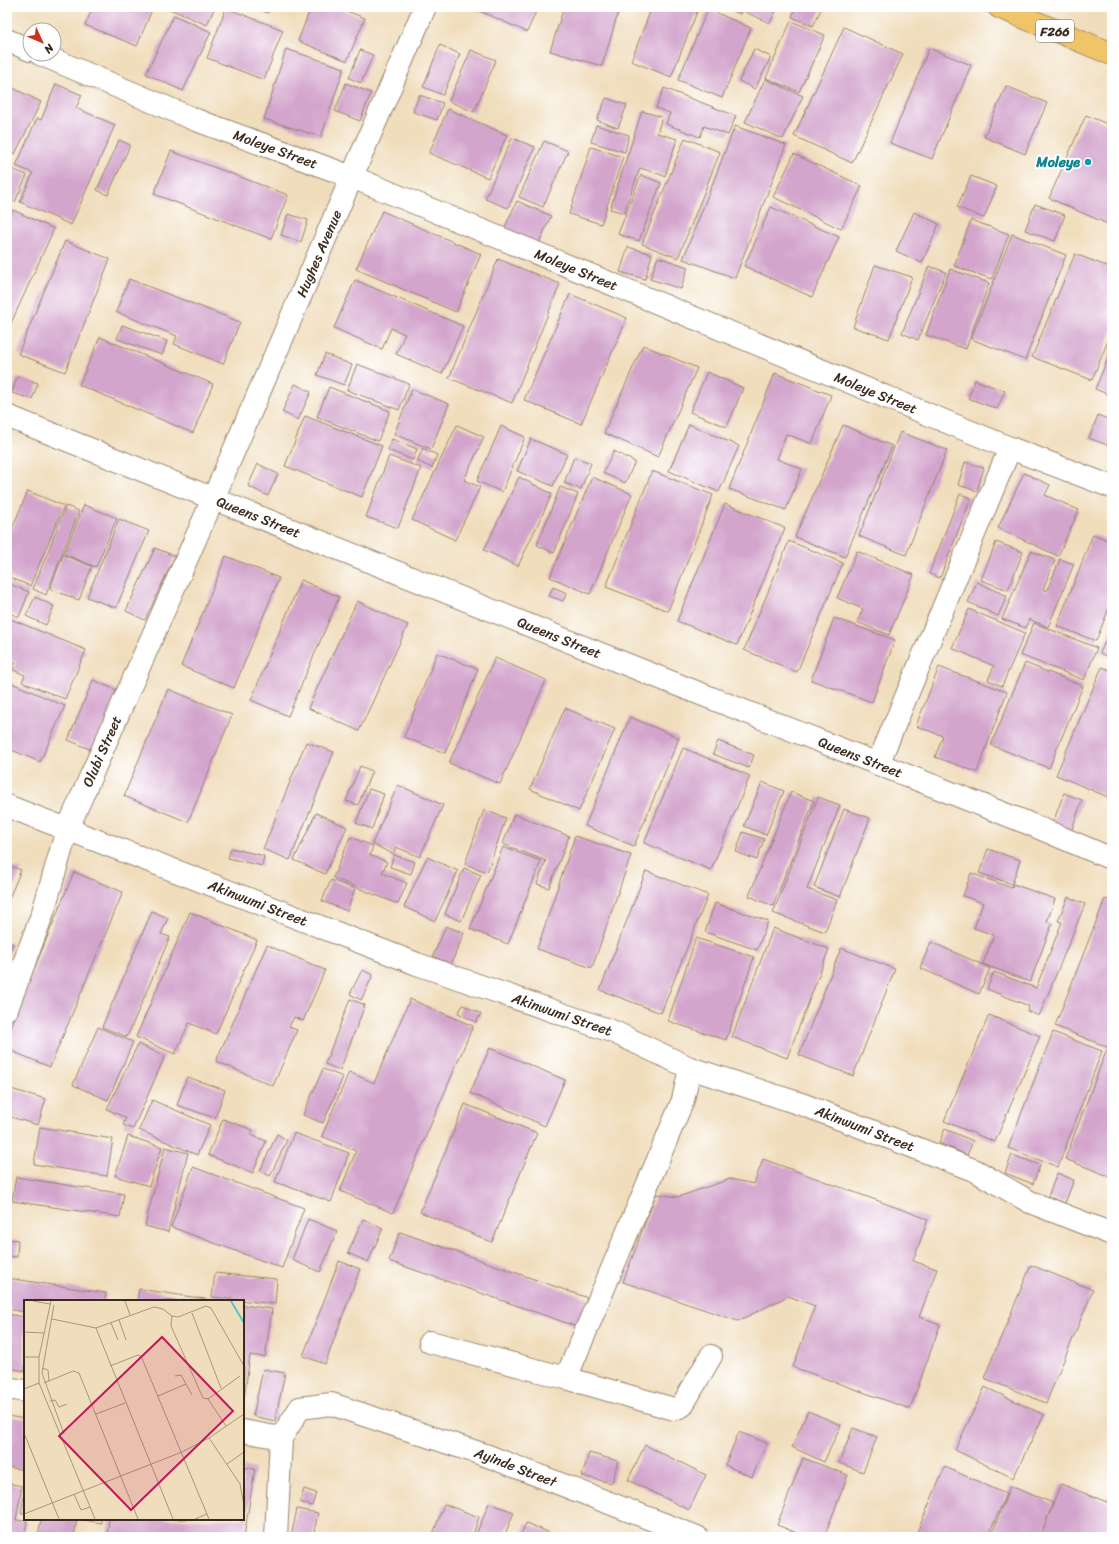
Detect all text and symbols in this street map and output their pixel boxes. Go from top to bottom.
road number: F266 [1036,20,1074,42]
north arrow [22,22,62,62]
text: N [39,39,59,58]
street label: Moleye Street [230,123,321,176]
place label: Moleye [1035,150,1080,175]
marker: Moleye [1083,157,1093,167]
street label: Hughes Avenue [289,206,349,301]
street label: Moleye Street [531,241,622,298]
street label: Moleye Street [830,365,921,422]
street label: Queens Street [212,489,304,545]
street label: Queens Street [513,610,605,666]
street label: Olubi Street [75,712,129,791]
street label: Queens Street [814,730,906,785]
street label: Akinwumi Street [204,872,311,934]
street label: Akinwumi Street [508,985,616,1043]
street label: Akinwumi Street [810,1098,918,1159]
inset map [24,1300,244,1520]
street label: Ayinde Street [470,1440,562,1495]

